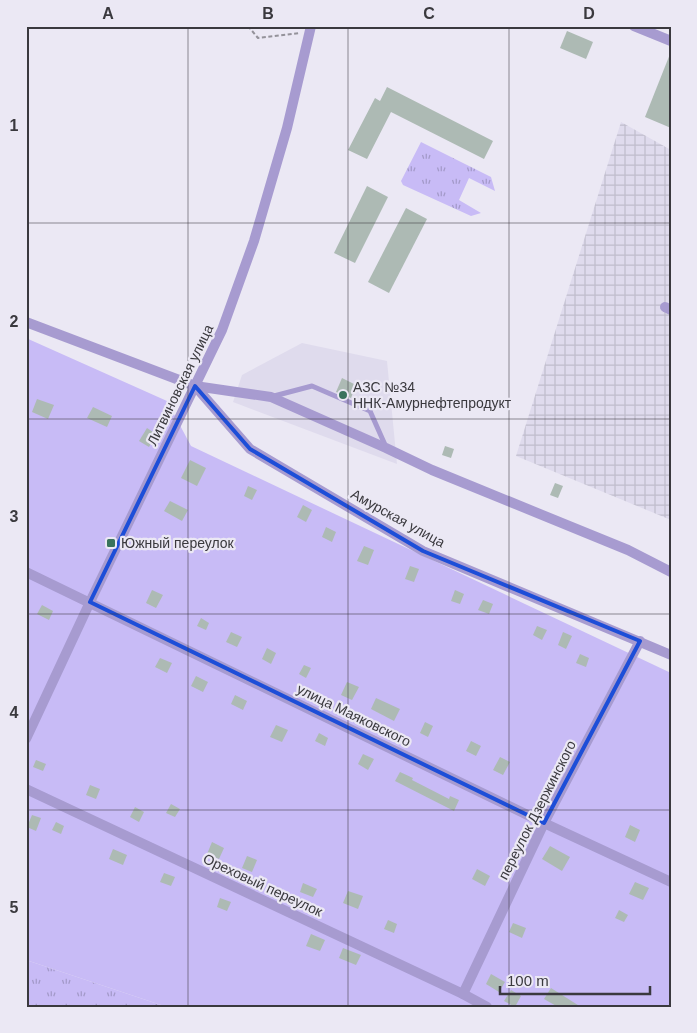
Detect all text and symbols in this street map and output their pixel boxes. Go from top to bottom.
text: A [102,5,114,22]
text: B [262,5,274,22]
text: C [423,5,435,22]
text: D [583,5,595,22]
text: 1 [10,117,19,134]
text: 2 [10,313,19,330]
street label: Литвиновская улица [144,322,216,448]
place label: АЗС №34 ННК-Амурнефтепродукт [353,379,512,411]
marker: АЗС №34 ННК-Амурнефтепродукт [337,389,349,401]
street label: Амурская улица [348,486,448,551]
text: 3 [10,508,19,525]
place label: Южный переулок [121,535,235,551]
marker: Южный переулок [105,537,117,549]
street label: улица Маяковского [295,681,414,750]
text: 4 [10,704,19,721]
street label: переулок Дзержинского [495,738,579,882]
street label: Ореховый переулок [201,850,326,920]
text: 5 [10,899,19,916]
scale bar [500,963,650,995]
text: 100 m [507,972,549,989]

